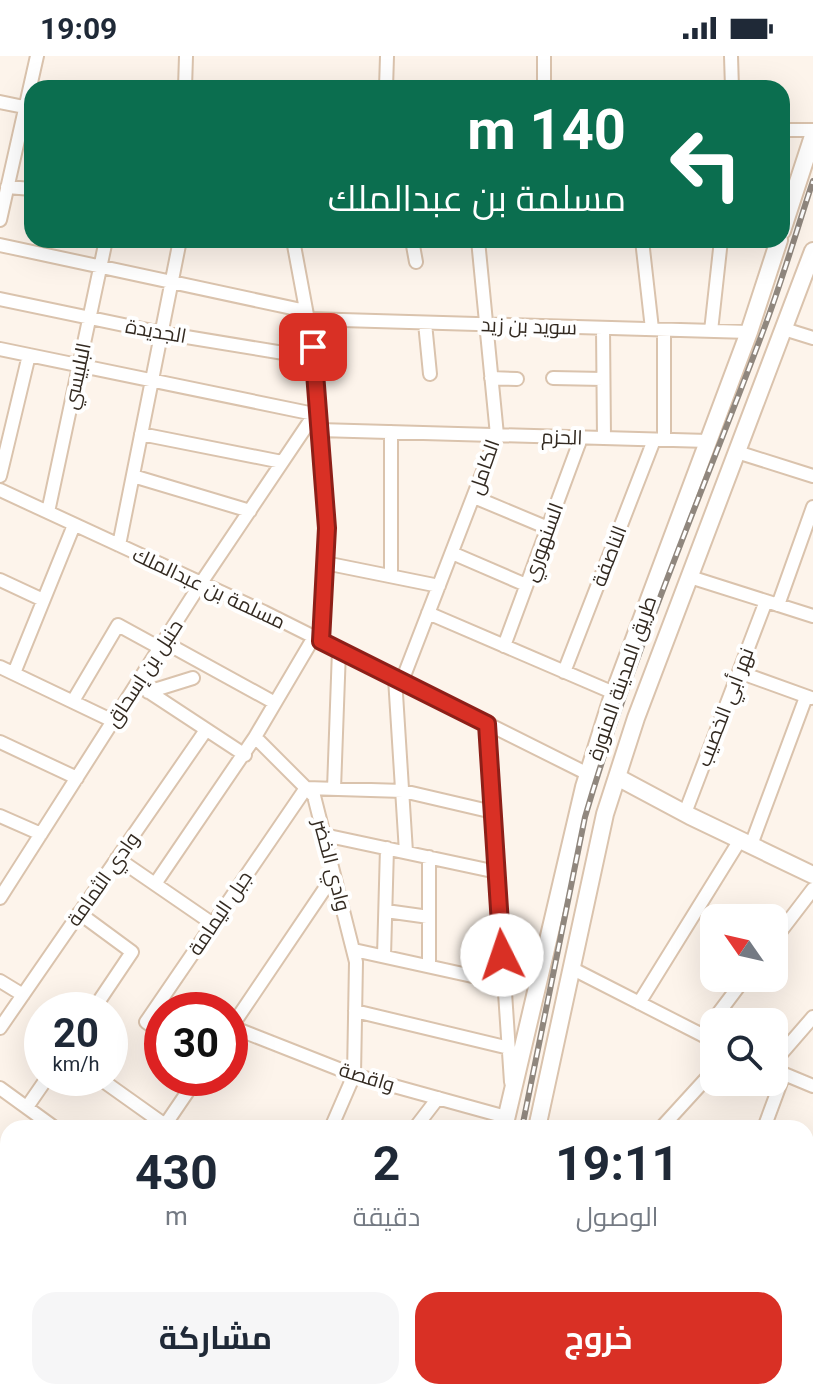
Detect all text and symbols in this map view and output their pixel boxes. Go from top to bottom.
text: 19:09 [40,11,117,46]
text: 140 m [467,97,626,163]
icon: left [654,112,758,216]
text: مسلمة بن عبدالملك [328,178,626,220]
street label: سويد بن زيد [480,312,578,341]
pin [279,313,347,381]
street label: الجديدة [124,314,188,348]
icon: arrive [291,325,335,369]
street label: البلبيسي [58,340,99,412]
street label: الحزم [541,424,583,452]
street label: الكامل [463,436,506,498]
street label: السنهوري [518,499,572,586]
street label: الناصفة [586,522,632,590]
street label: مسلمة بن عبدالملك [128,542,289,635]
street label: طريق المدينة المنورة [583,593,662,764]
street label: حنبل بن إسحاق [100,615,188,732]
street label: نهر أبي الخصيب [691,644,762,771]
street label: وادي الخضر [304,815,356,915]
street label: وادي الثمامة [62,827,147,933]
street label: جبل اليمامة [183,866,258,960]
north arrow [700,904,788,992]
map controls [700,904,788,1096]
position arrow [460,913,544,997]
speed limit sign: 30 [144,992,248,1096]
button: search [700,1008,788,1096]
text: 20 [53,1010,99,1057]
text: km/h [53,1052,99,1076]
street label: واقصة [336,1057,398,1097]
text: 2 [373,1135,400,1192]
text: 19:11 [555,1135,679,1192]
text: 430 [135,1144,218,1201]
text: m [165,1201,188,1231]
text: دقيقة [353,1202,420,1232]
text: الوصول [576,1202,659,1232]
button: مشاركة [32,1292,399,1384]
button: خروج [415,1292,782,1384]

